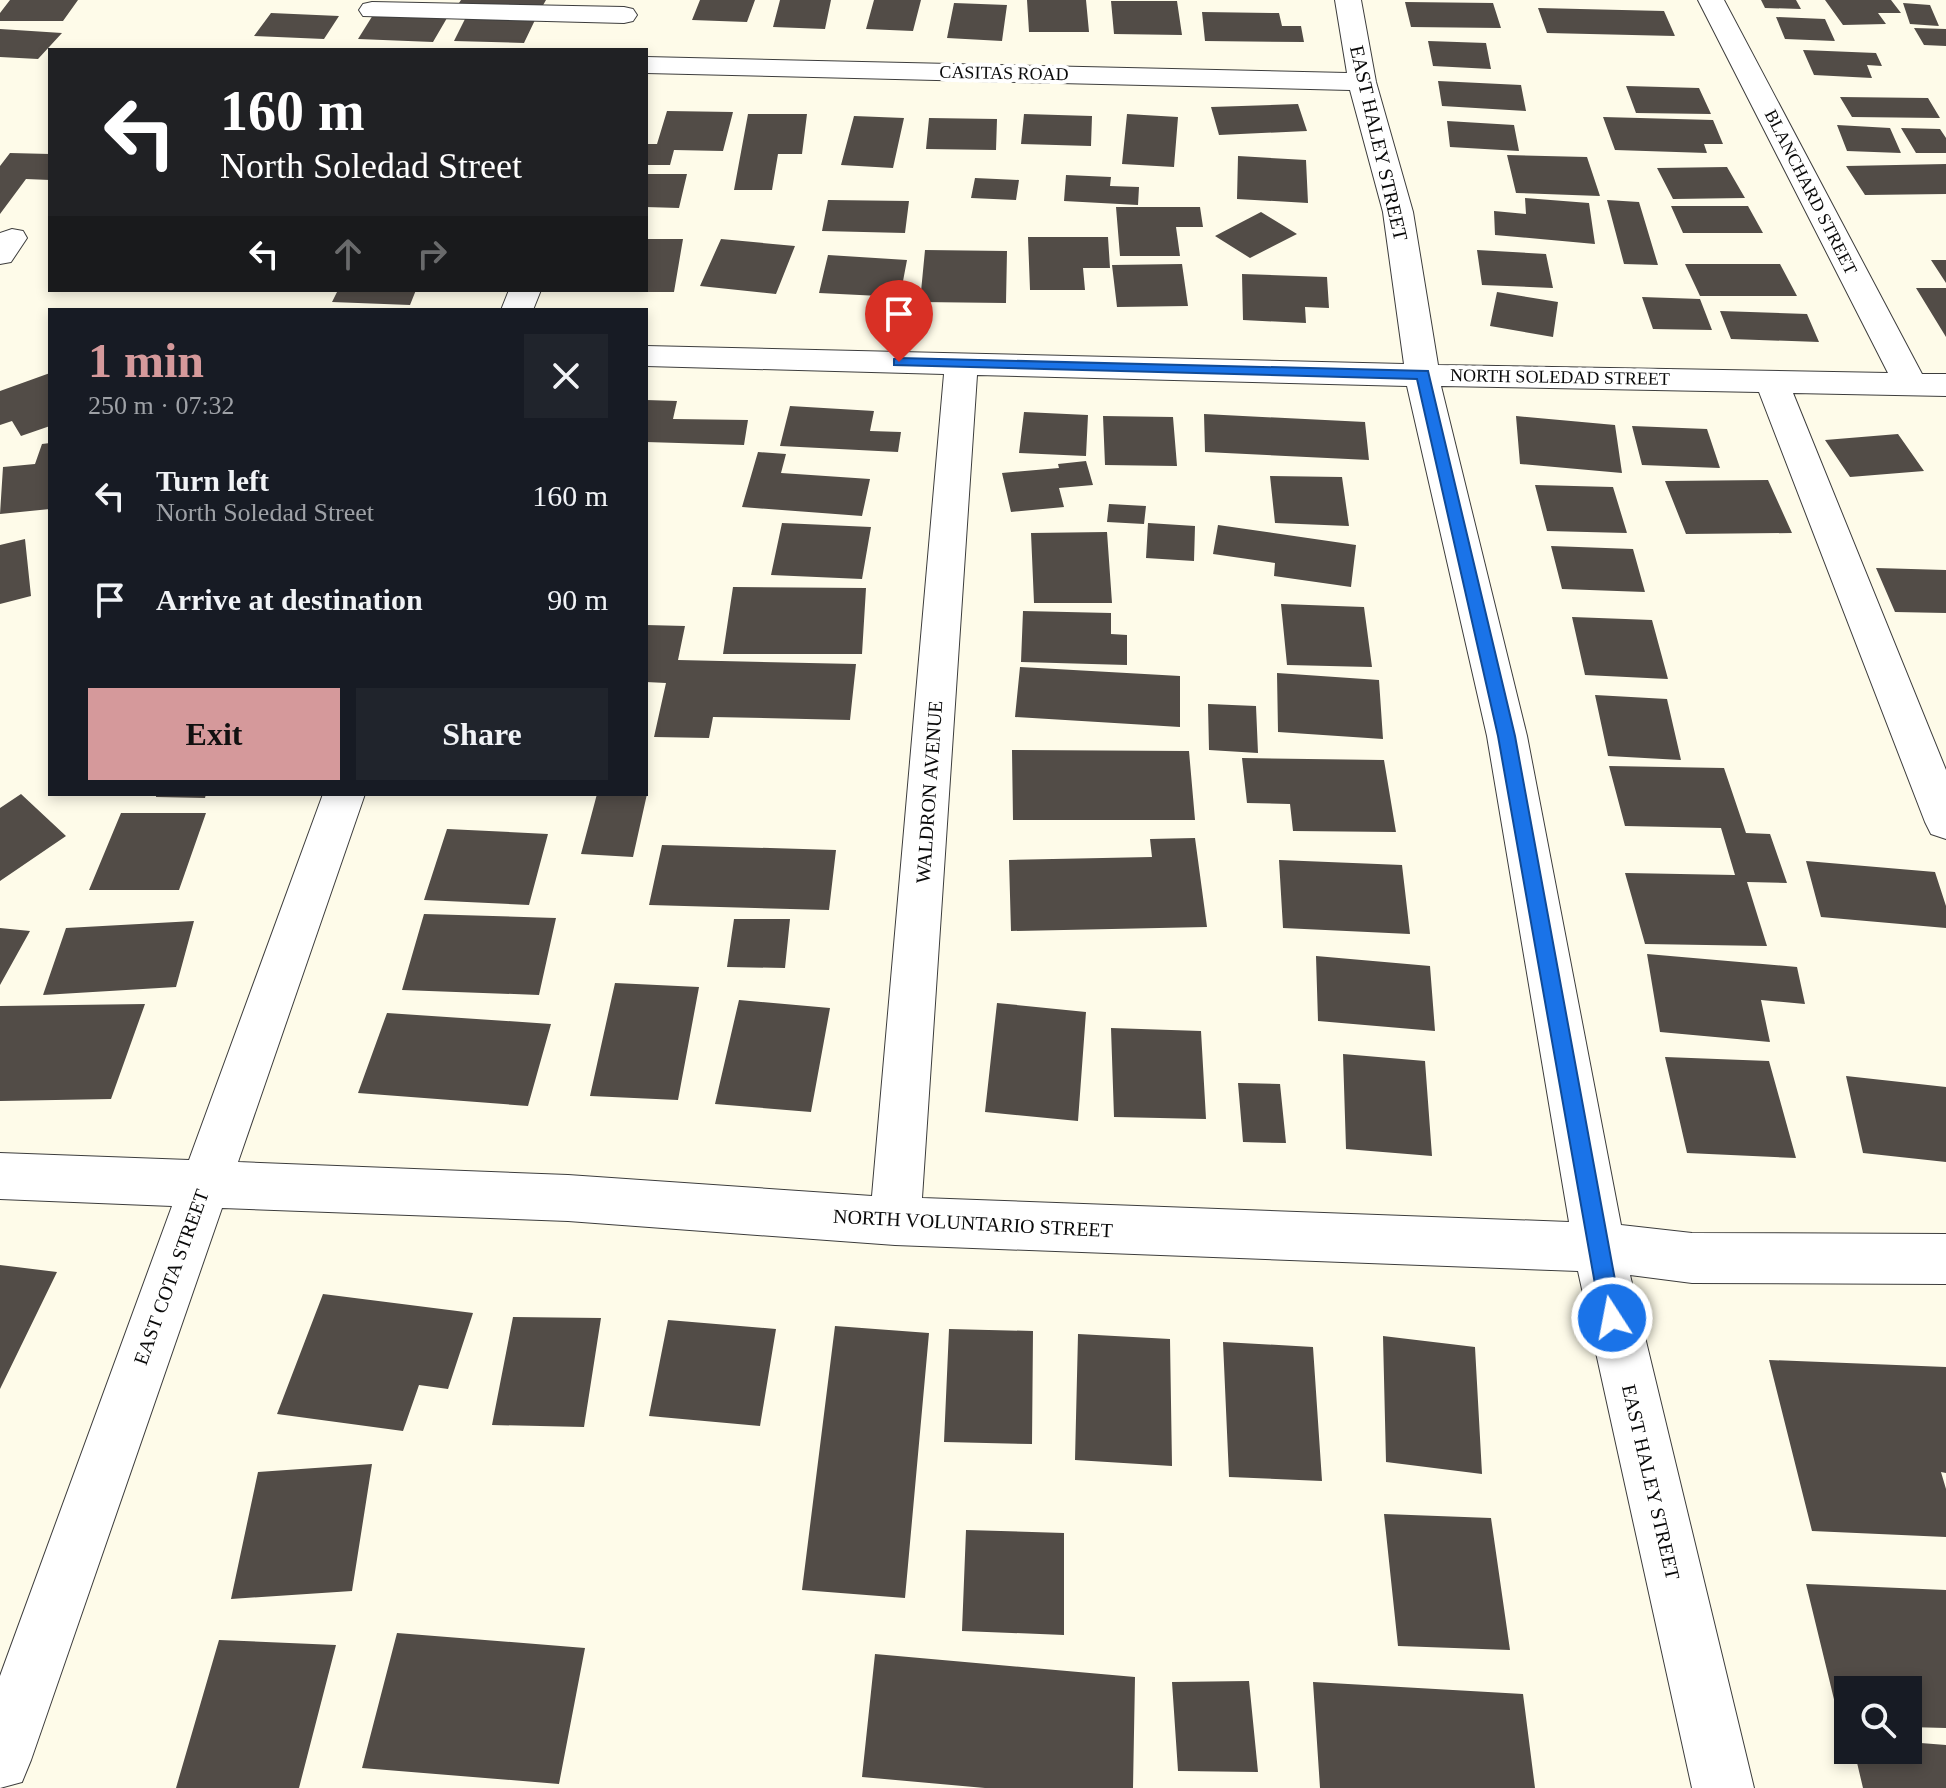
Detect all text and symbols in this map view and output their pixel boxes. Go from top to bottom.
street label: EAST HALEY STREET [1346,43,1412,243]
street label: CASITAS ROAD [939,62,1069,84]
icon: left [88,80,192,184]
text: 160 m [220,80,365,142]
street label: BLANCHARD STREET [1761,106,1861,278]
text: North Soledad Street [220,146,522,186]
icon: left [242,232,286,276]
icon: ahead [326,232,370,276]
icon: right [410,232,454,276]
pin [865,280,933,362]
icon: arrive [877,292,921,336]
text: 1 min [88,334,204,387]
button: close [524,334,608,418]
street label: NORTH SOLEDAD STREET [1450,365,1670,389]
text: 250 m · 07:32 [88,391,235,420]
text: Turn left [156,464,269,497]
icon: left [88,474,132,518]
text: 160 m [532,479,608,512]
text: North Soledad Street [156,498,374,527]
icon: arrive [88,578,132,622]
text: Arrive at destination [156,583,423,616]
text: 90 m [547,583,608,616]
button: Exit [88,688,340,780]
button: Share [356,688,608,780]
street label: WALDRON AVENUE [912,700,946,884]
street label: EAST COTA STREET [129,1186,213,1368]
street label: NORTH VOLUNTARIO STREET [833,1205,1113,1241]
position arrow [1570,1276,1654,1360]
street label: EAST HALEY STREET [1618,1382,1684,1582]
map controls [1834,1676,1922,1764]
button: search [1834,1676,1922,1764]

